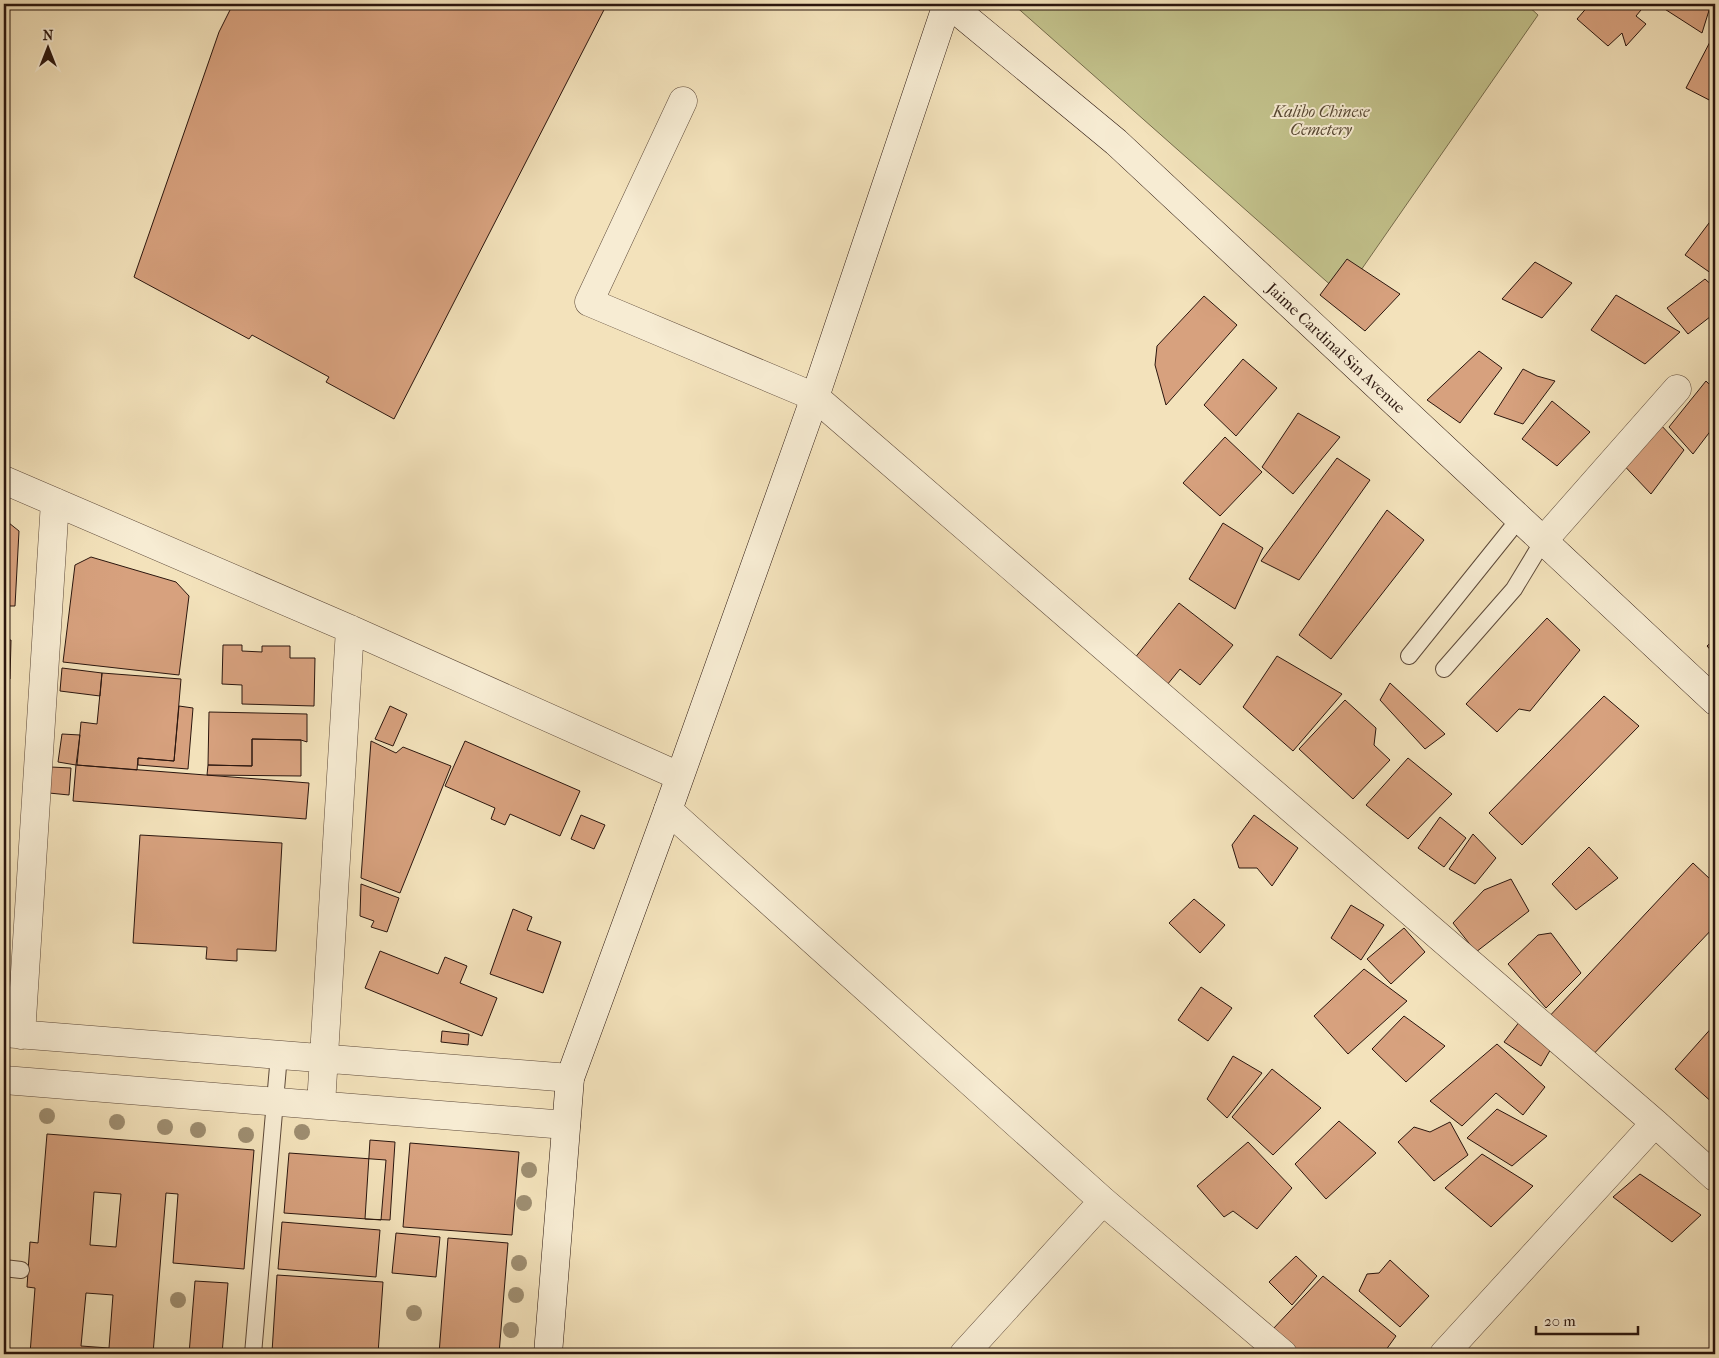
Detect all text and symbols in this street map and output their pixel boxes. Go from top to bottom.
north arrow [22,22,72,72]
text: N [43,27,54,44]
park label: Kalibo Chinese Cemetery [1272,102,1370,139]
street label: Jaime Cardinal Sin Avenue [1262,277,1410,417]
scale bar [1536,1303,1639,1335]
text: 20 m [1544,1312,1576,1330]

